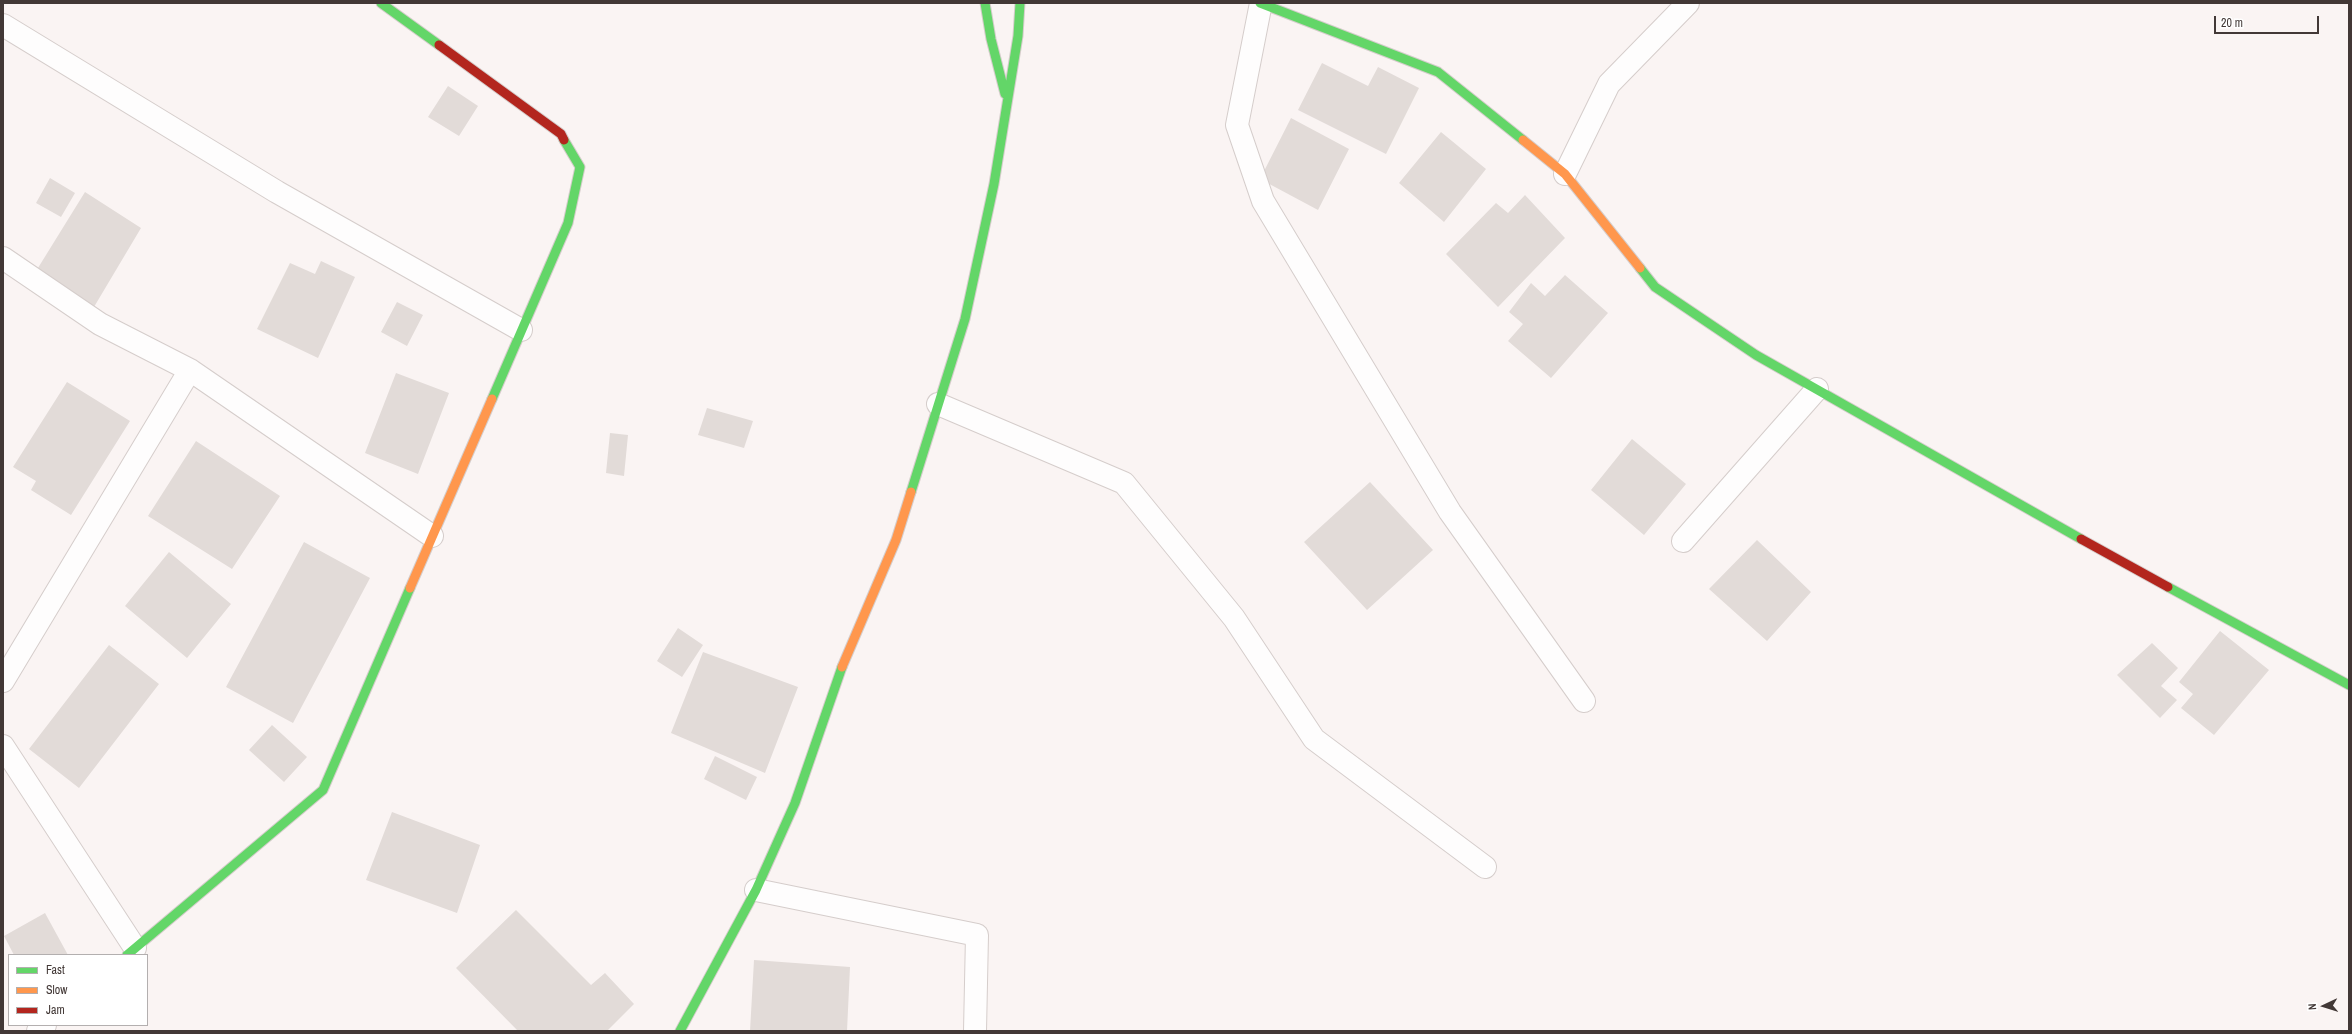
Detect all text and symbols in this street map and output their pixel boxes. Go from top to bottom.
scale bar [2216,8,2321,34]
text: 20 m [2221,15,2243,31]
legend [8,954,148,1026]
text: Fast [46,962,65,978]
text: Slow [46,982,67,998]
north arrow [2304,986,2344,1026]
text: Jam [46,1002,65,1018]
text: N [2305,1003,2319,1011]

